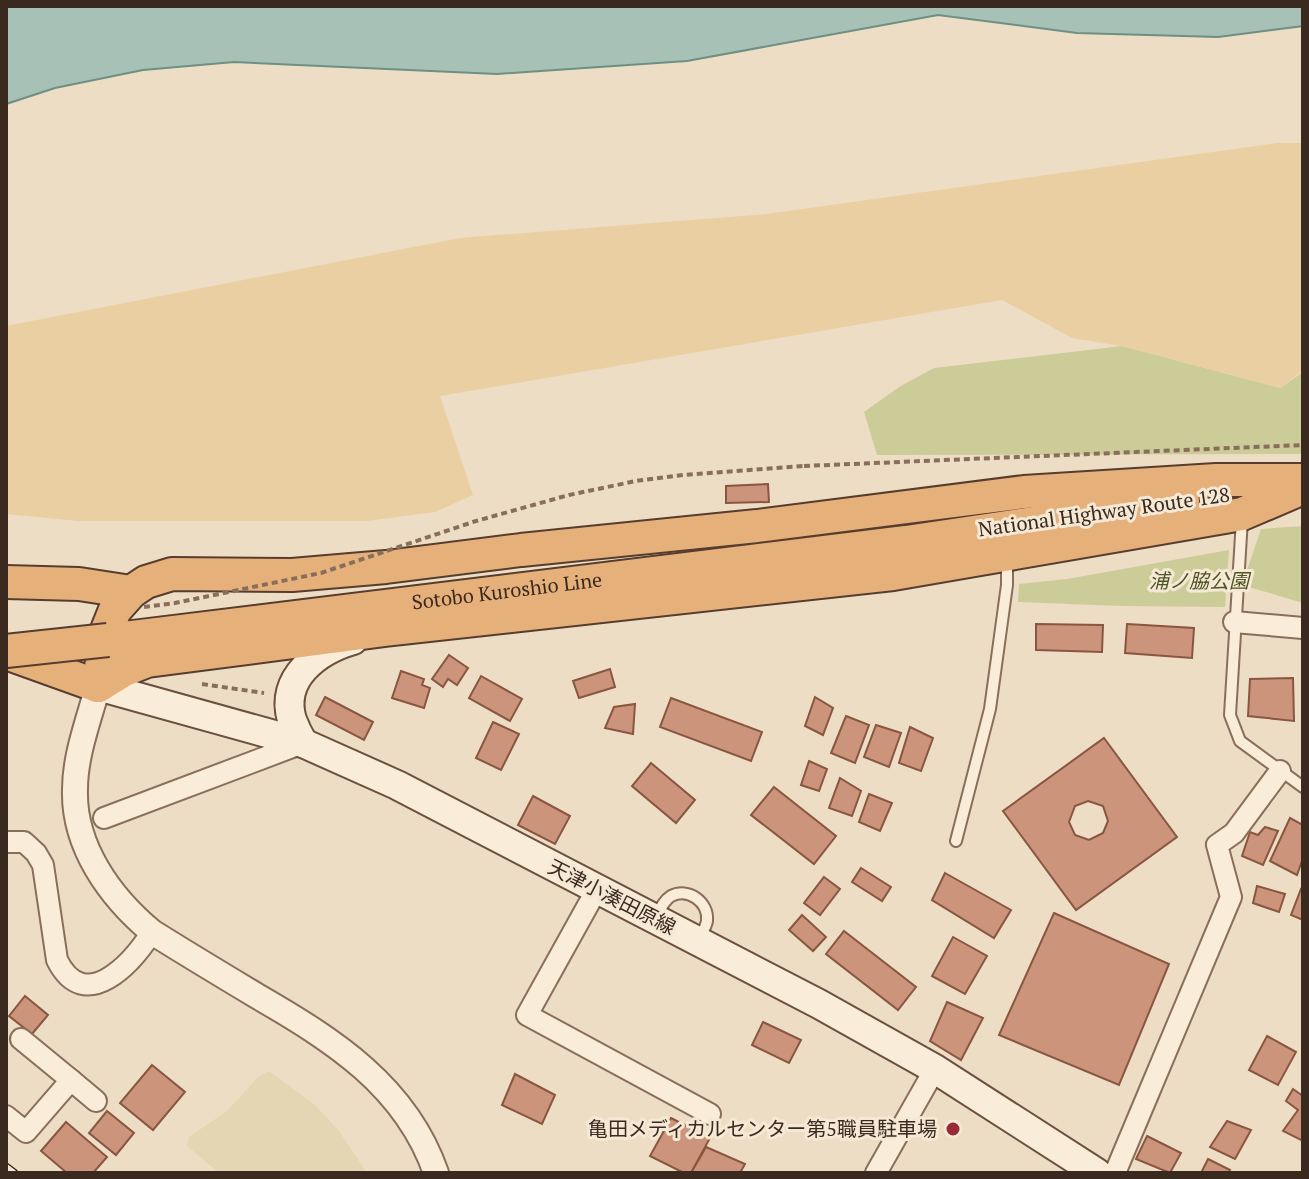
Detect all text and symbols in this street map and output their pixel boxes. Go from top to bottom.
street label: National Highway Route 128 [976,480,1231,543]
street label: Sotobo Kuroshio Line [410,565,604,616]
park label: 浦ノ脇公園 [1149,567,1252,594]
street label: 天津小湊田原線 [544,853,681,940]
place label: 亀田メディカルセンター第5職員駐車場 [588,1115,937,1142]
marker: 亀田メディカルセンター第5職員駐車場 [944,1120,962,1138]

